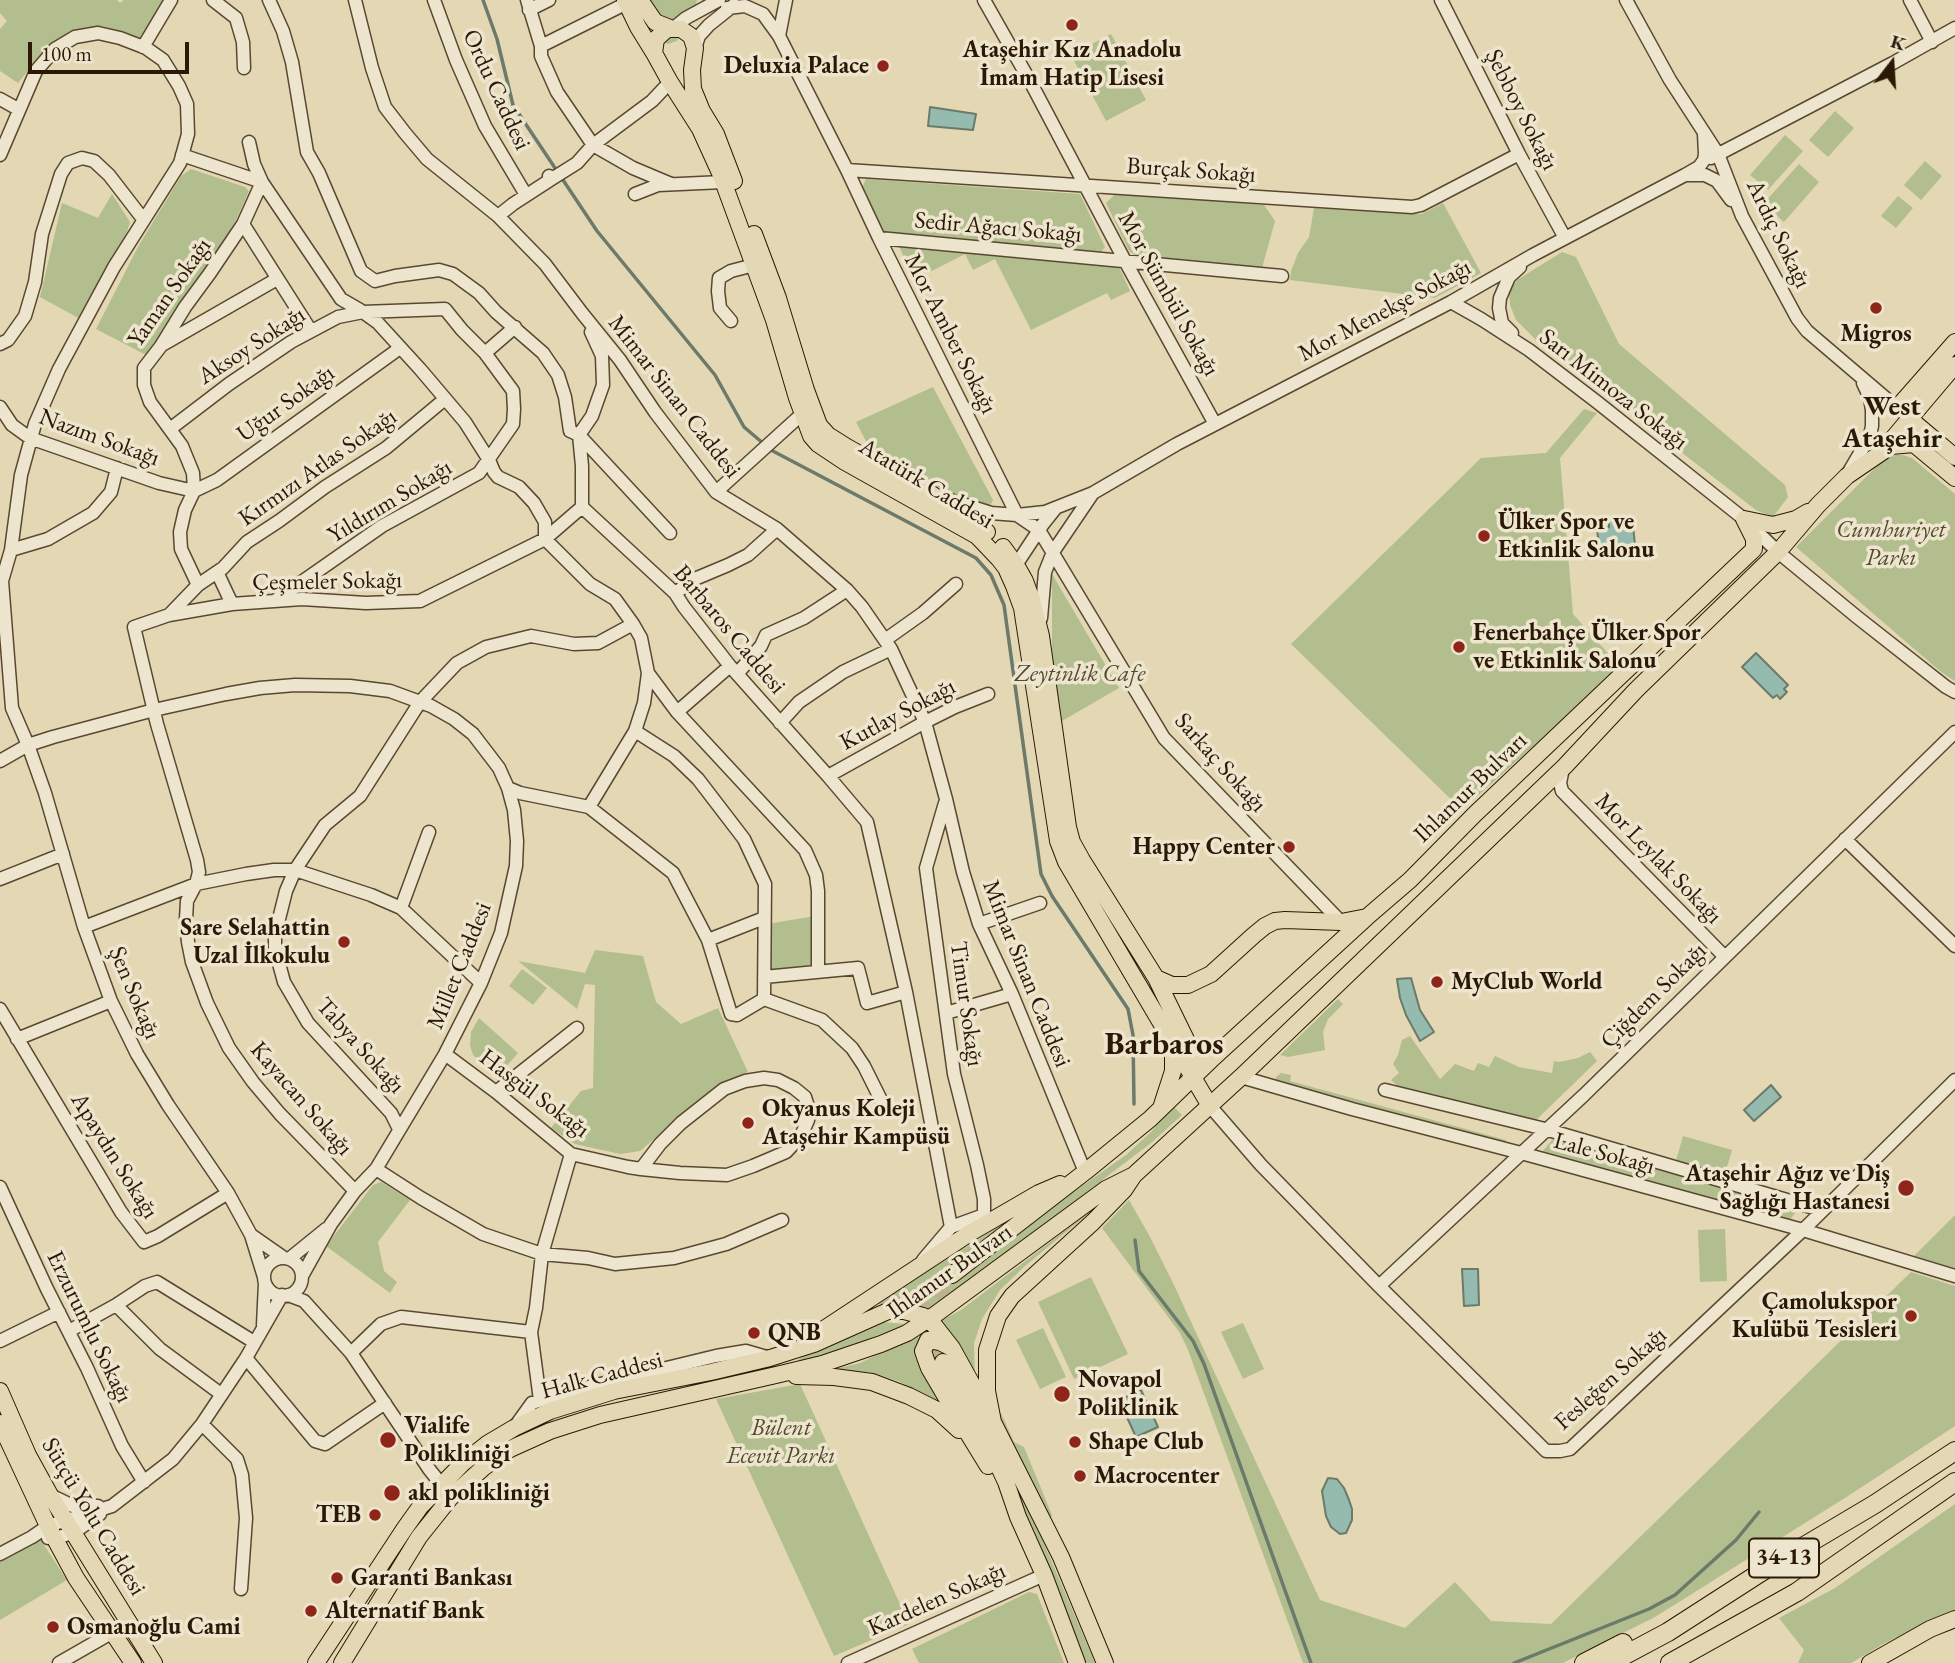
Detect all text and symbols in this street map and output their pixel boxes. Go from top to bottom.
marker: Ataşehir Kız Anadolu İmam Hatip Lisesi [1064,17,1080,33]
street label: Ordu Caddesi [456,25,536,155]
scale bar [32,28,192,72]
north arrow [1857,28,1927,98]
text: K [1888,28,1909,57]
place label: Ataşehir Kız Anadolu İmam Hatip Lisesi [963,36,1181,92]
text: 100 m [41,40,92,67]
street label: Şebboy Sokağı [1478,45,1564,175]
place label: Deluxia Palace [724,52,869,80]
marker: Deluxia Palace [875,58,891,74]
street label: Burçak Sokağı [1125,152,1257,190]
street label: Ardıç Sokağı [1739,175,1817,293]
street label: Sedir Ağacı Sokağı [913,206,1083,250]
street label: Mor Sümbül Sokağı [1111,207,1225,381]
street label: Yaman Sokağı [122,233,218,353]
street label: Mor Amber Sokağı [897,249,1003,419]
street label: Mor Menekşe Sokağı [1294,253,1476,369]
marker: Migros [1868,300,1884,316]
street label: Aksoy Sokağı [193,301,311,391]
street label: Mimar Sinan Caddesi [601,310,747,484]
place label: Migros [1840,320,1912,348]
street label: Sarı Mimoza Sokağı [1533,323,1693,457]
street label: Uğur Sokağı [232,359,340,449]
district label: West Ataşehir [1842,390,1942,456]
street label: Nazım Sokağı [35,403,163,473]
street label: Kırmızı Atlas Sokağı [233,403,403,533]
street label: Atatürk Caddesi [853,433,999,535]
street label: Yıldırım Sokağı [323,454,457,550]
place label: Ülker Spor ve Etkinlik Salonu [1498,508,1654,564]
park label: Cumhuriyet Parkı [1836,516,1946,572]
marker: Ülker Spor ve Etkinlik Salonu [1476,528,1492,544]
street label: Barbaros Caddesi [667,560,791,700]
street label: Çeşmeler Sokağı [252,566,402,598]
place label: Fenerbahçe Ülker Spor ve Etkinlik Salonu [1473,619,1701,675]
marker: Fenerbahçe Ülker Spor ve Etkinlik Salonu [1451,639,1467,655]
park label: Zeytinlik Cafe [1015,660,1145,688]
street label: Kutlay Sokağı [835,673,961,757]
street label: Sarkaç Sokağı [1168,707,1272,819]
street label: Ihlamur Bulvarı [1408,727,1534,849]
street label: Mor Leylak Sokağı [1588,788,1728,930]
place label: Happy Center [1133,833,1275,861]
marker: Happy Center [1281,839,1297,855]
street label: Mimar Sinan Caddesi [975,876,1077,1072]
street label: Millet Caddesi [421,898,499,1034]
place label: Sare Selahattin Uzal İlkokulu [180,914,330,970]
marker: Sare Selahattin Uzal İlkokulu [336,934,352,950]
street label: Çiğdem Sokağı [1595,937,1713,1055]
street label: Timur Sokağı [943,940,989,1068]
street label: Şen Sokağı [102,942,166,1044]
place label: MyClub World [1451,968,1603,996]
marker: MyClub World [1429,974,1445,990]
street label: Tabya Sokağı [309,992,411,1100]
district label: Barbaros [1104,1026,1224,1064]
street label: Kayacan Sokağı [244,1036,358,1162]
street label: Hasgül Sokağı [473,1043,595,1145]
street label: Apaydın Sokağı [64,1088,164,1224]
place label: Okyanus Koleji Ataşehir Kampüsü [762,1095,950,1151]
marker: Okyanus Koleji Ataşehir Kampüsü [740,1115,756,1131]
street label: Lale Sokağı [1550,1127,1658,1181]
place label: Ataşehir Ağız ve Diş Sağlığı Hastanesi [1685,1160,1890,1216]
marker: Ataşehir Ağız ve Diş Sağlığı Hastanesi [1896,1178,1916,1198]
street label: Ihlamur Bulvarı [882,1218,1018,1326]
street label: Erzurumlu Sokağı [40,1246,138,1408]
place label: Çamolukspor Kulübü Tesisleri [1732,1288,1897,1344]
marker: Çamolukspor Kulübü Tesisleri [1903,1308,1919,1324]
place label: QNB [768,1319,821,1347]
street label: Fesleğen Sokağı [1549,1321,1673,1437]
marker: QNB [746,1325,762,1341]
street label: Halk Caddesi [538,1346,666,1406]
place label: Novapol Poliklinik [1078,1366,1178,1422]
marker: Novapol Poliklinik [1052,1384,1072,1404]
place label: Vialife Polikliniği [404,1412,510,1468]
park label: Bülent Ecevit Parkı [727,1414,835,1470]
place label: Shape Club [1089,1428,1204,1456]
marker: Vialife Polikliniği [378,1430,398,1450]
street label: Sütçü Yolu Caddesi [35,1433,151,1601]
marker: Shape Club [1067,1434,1083,1450]
place label: Macrocenter [1094,1462,1219,1490]
marker: Macrocenter [1072,1468,1088,1484]
place label: akl polikliniği [408,1479,550,1507]
marker: akl polikliniği [382,1483,402,1503]
place label: TEB [315,1501,361,1529]
marker: TEB [367,1507,383,1523]
road number: 34-13 [1749,1539,1819,1578]
street label: Kardelen Sokağı [864,1557,1010,1643]
place label: Garanti Bankası [351,1564,513,1592]
marker: Garanti Bankası [329,1570,345,1586]
place label: Alternatif Bank [325,1597,484,1625]
marker: Alternatif Bank [303,1603,319,1619]
place label: Osmanoğlu Cami [67,1613,241,1641]
marker: Osmanoğlu Cami [45,1619,61,1635]

